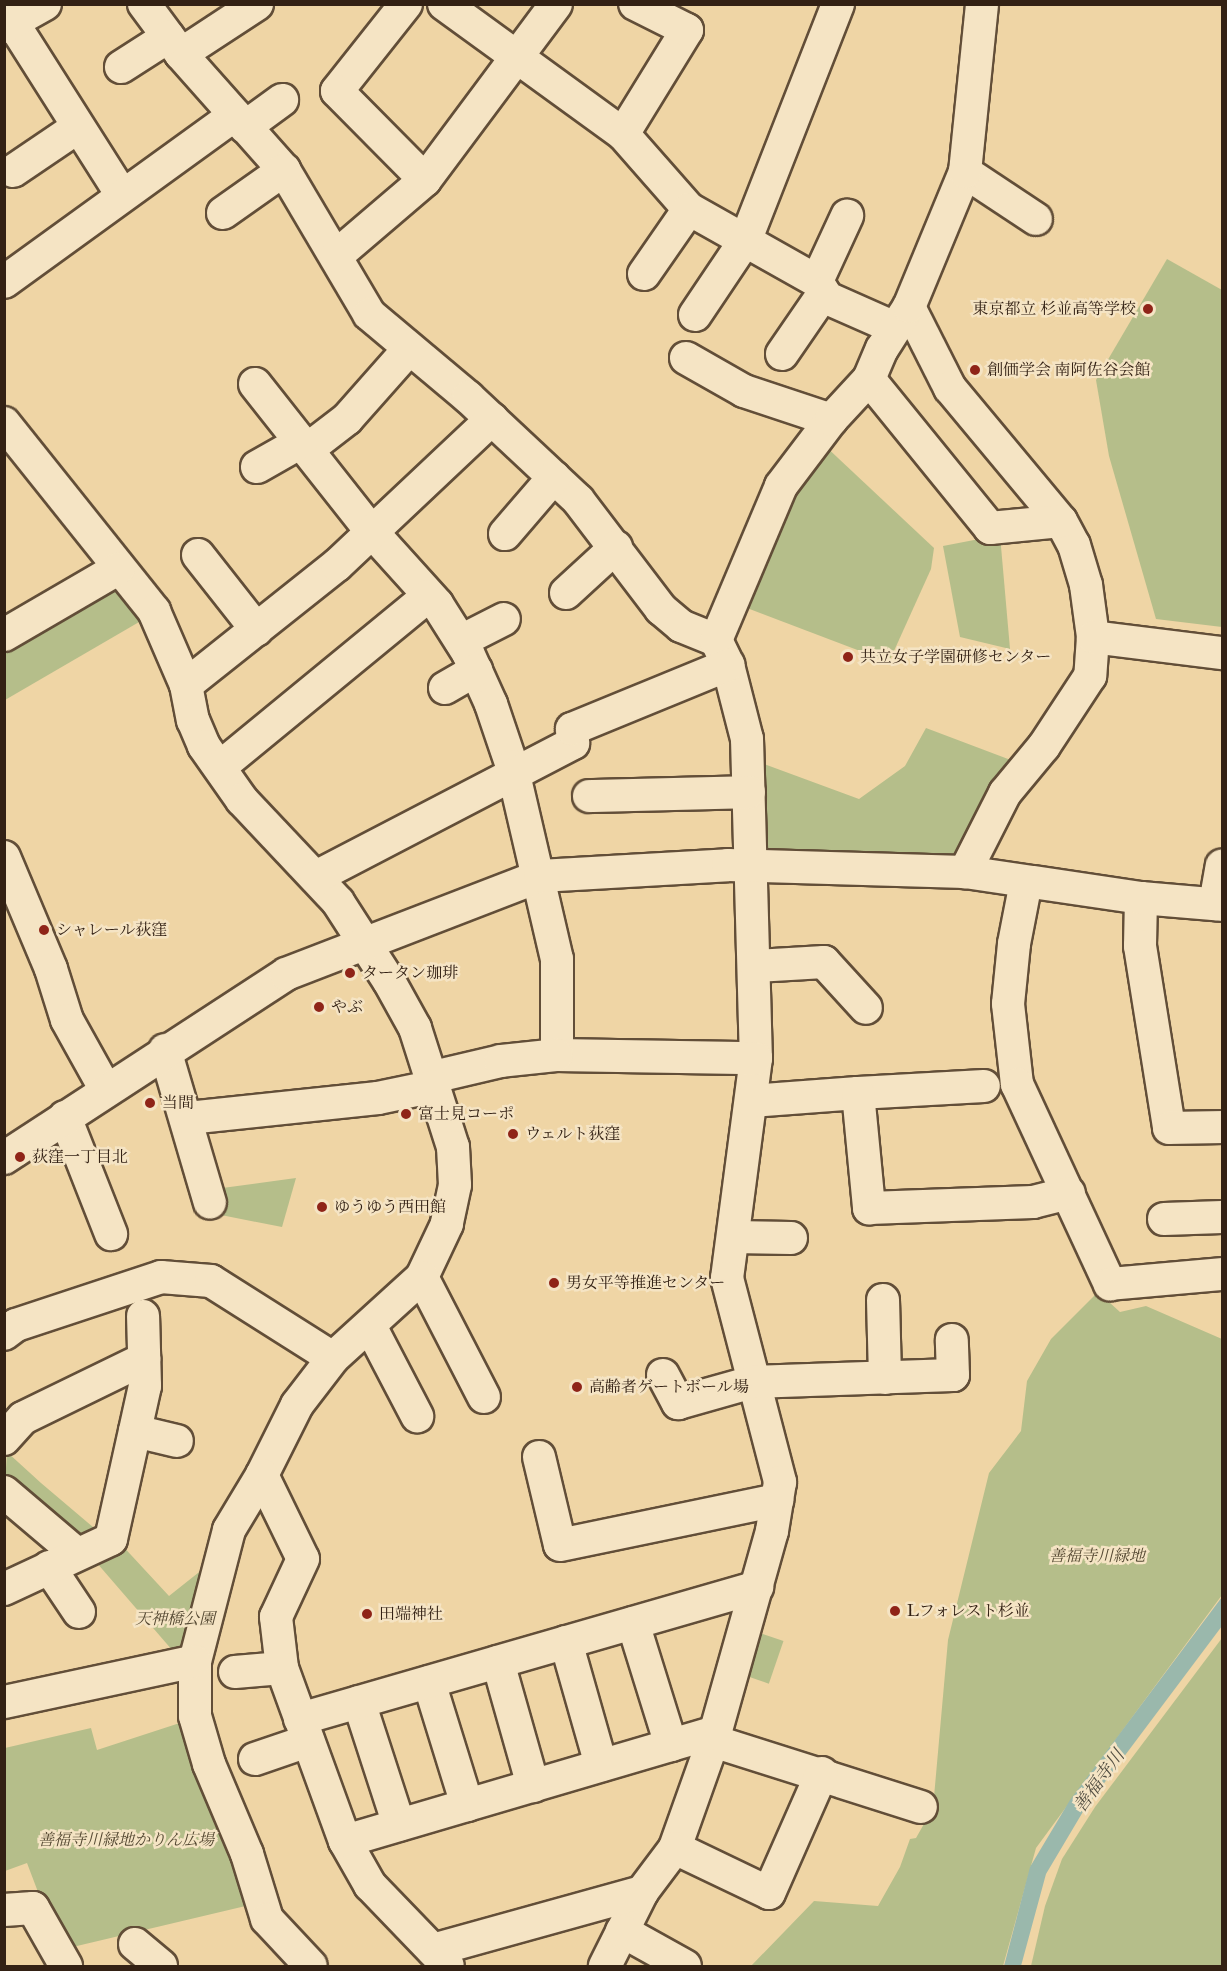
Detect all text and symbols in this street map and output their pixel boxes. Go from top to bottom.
place label: 東京都立 杉並高等学校 [973,299,1136,319]
marker: 東京都立 杉並高等学校 [1141,302,1155,316]
place label: 創価学会 南阿佐谷会館 [987,360,1150,380]
marker: 創価学会 南阿佐谷会館 [968,363,982,377]
place label: 共立女子学園研修センター [860,647,1052,667]
marker: 共立女子学園研修センター [841,650,855,664]
place label: シャレール荻窪 [56,920,168,940]
marker: シャレール荻窪 [37,923,51,937]
place label: タータン珈琲 [362,963,458,983]
marker: タータン珈琲 [343,966,357,980]
place label: やぶ [331,997,363,1017]
marker: やぶ [312,1000,326,1014]
place label: 当間 [162,1093,194,1113]
marker: 当間 [143,1096,157,1110]
place label: 富士見コーポ [418,1104,514,1124]
marker: 富士見コーポ [399,1107,413,1121]
place label: ウェルト荻窪 [525,1124,621,1144]
marker: ウェルト荻窪 [506,1127,520,1141]
place label: 荻窪一丁目北 [32,1147,128,1167]
marker: 荻窪一丁目北 [13,1150,27,1164]
place label: ゆうゆう西田館 [334,1197,446,1217]
marker: ゆうゆう西田館 [315,1200,329,1214]
place label: 男女平等推進センター [566,1273,726,1293]
marker: 男女平等推進センター [547,1276,561,1290]
place label: 高齢者ゲートボール場 [589,1377,749,1397]
marker: 高齢者ゲートボール場 [570,1380,584,1394]
park label: 善福寺川緑地 [1049,1546,1145,1566]
place label: Lフォレスト杉並 [907,1601,1031,1621]
place label: 田端神社 [379,1604,443,1624]
marker: Lフォレスト杉並 [888,1604,902,1618]
marker: 田端神社 [360,1607,374,1621]
park label: 天神橋公園 [135,1609,215,1629]
water label: 善福寺川 [1069,1746,1129,1816]
park label: 善福寺川緑地かりん広場 [38,1830,214,1850]

